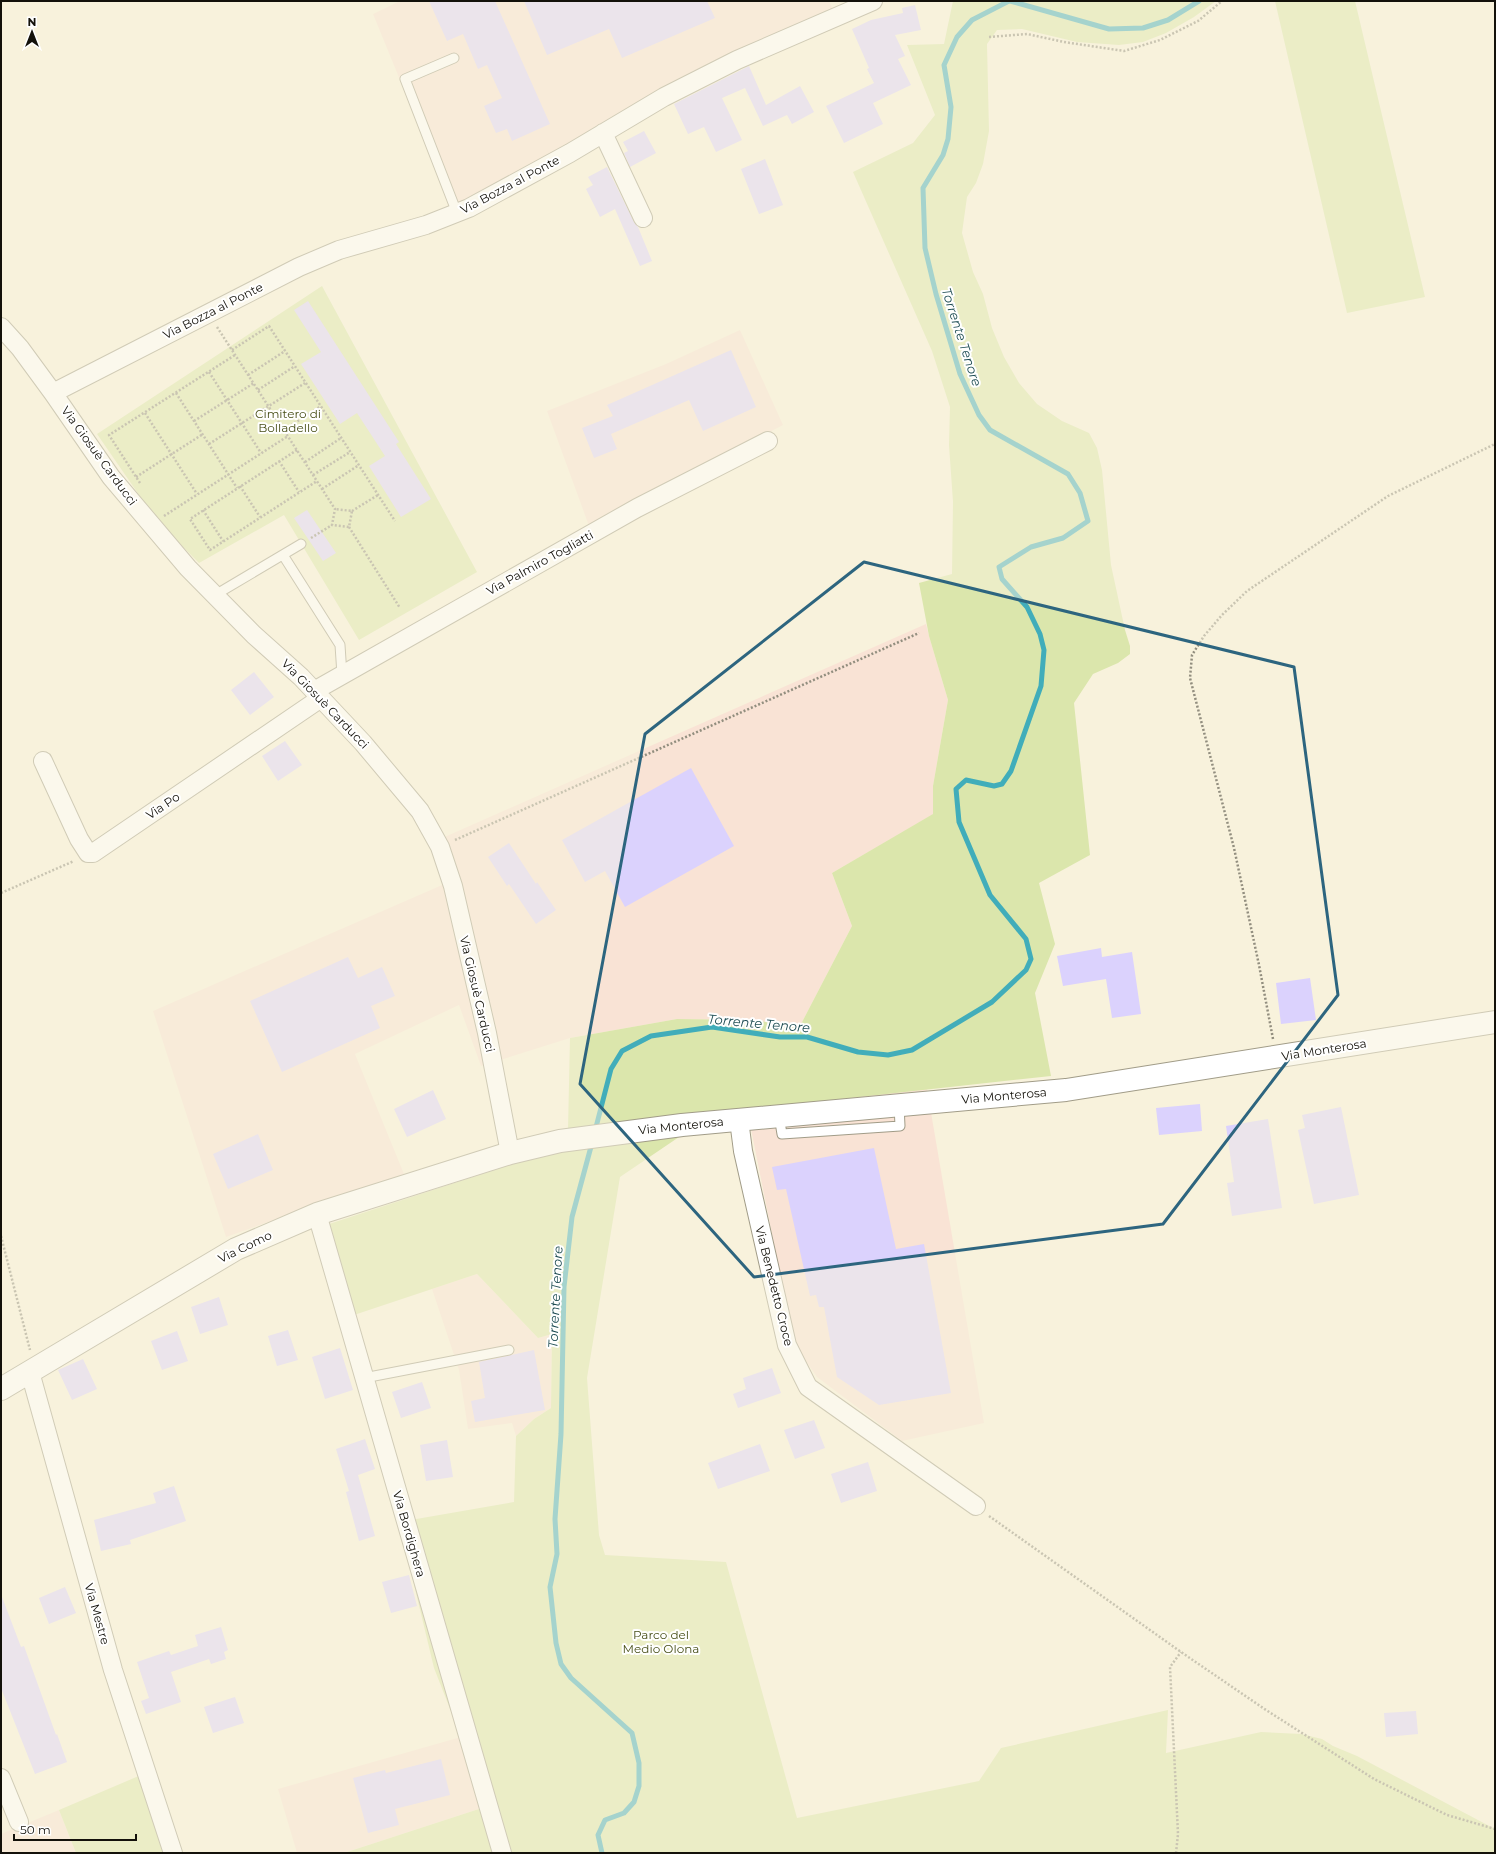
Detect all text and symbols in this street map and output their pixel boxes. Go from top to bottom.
north arrow [12,12,52,52]
text: N [28,15,36,29]
street label: Via Bozza al Ponte [458,152,562,217]
street label: Via Bozza al Ponte [160,279,265,342]
water label: Torrente Tenore [939,286,985,388]
street label: Via Giosuè Carducci [58,403,140,508]
park label: Cimitero di Bolladello [255,406,321,435]
street label: Via Palmiro Togliatti [484,527,596,598]
street label: Via Giosuè Carducci [279,656,372,752]
street label: Via Po [143,789,183,822]
street label: Via Giosuè Carducci [457,934,498,1053]
water label: Torrente Tenore [707,1011,811,1035]
street label: Via Monterosa [1280,1035,1367,1064]
street label: Via Monterosa [961,1084,1047,1107]
street label: Via Monterosa [638,1114,724,1137]
street label: Via Benedetto Croce [752,1224,797,1347]
street label: Via Como [216,1227,274,1266]
water label: Torrente Tenore [544,1245,566,1349]
street label: Via Bordighera [390,1489,429,1579]
street label: Via Mestre [82,1582,113,1646]
park label: Parco del Medio Olona [623,1627,699,1656]
scale bar [14,1816,136,1842]
text: 50 m [20,1822,51,1837]

